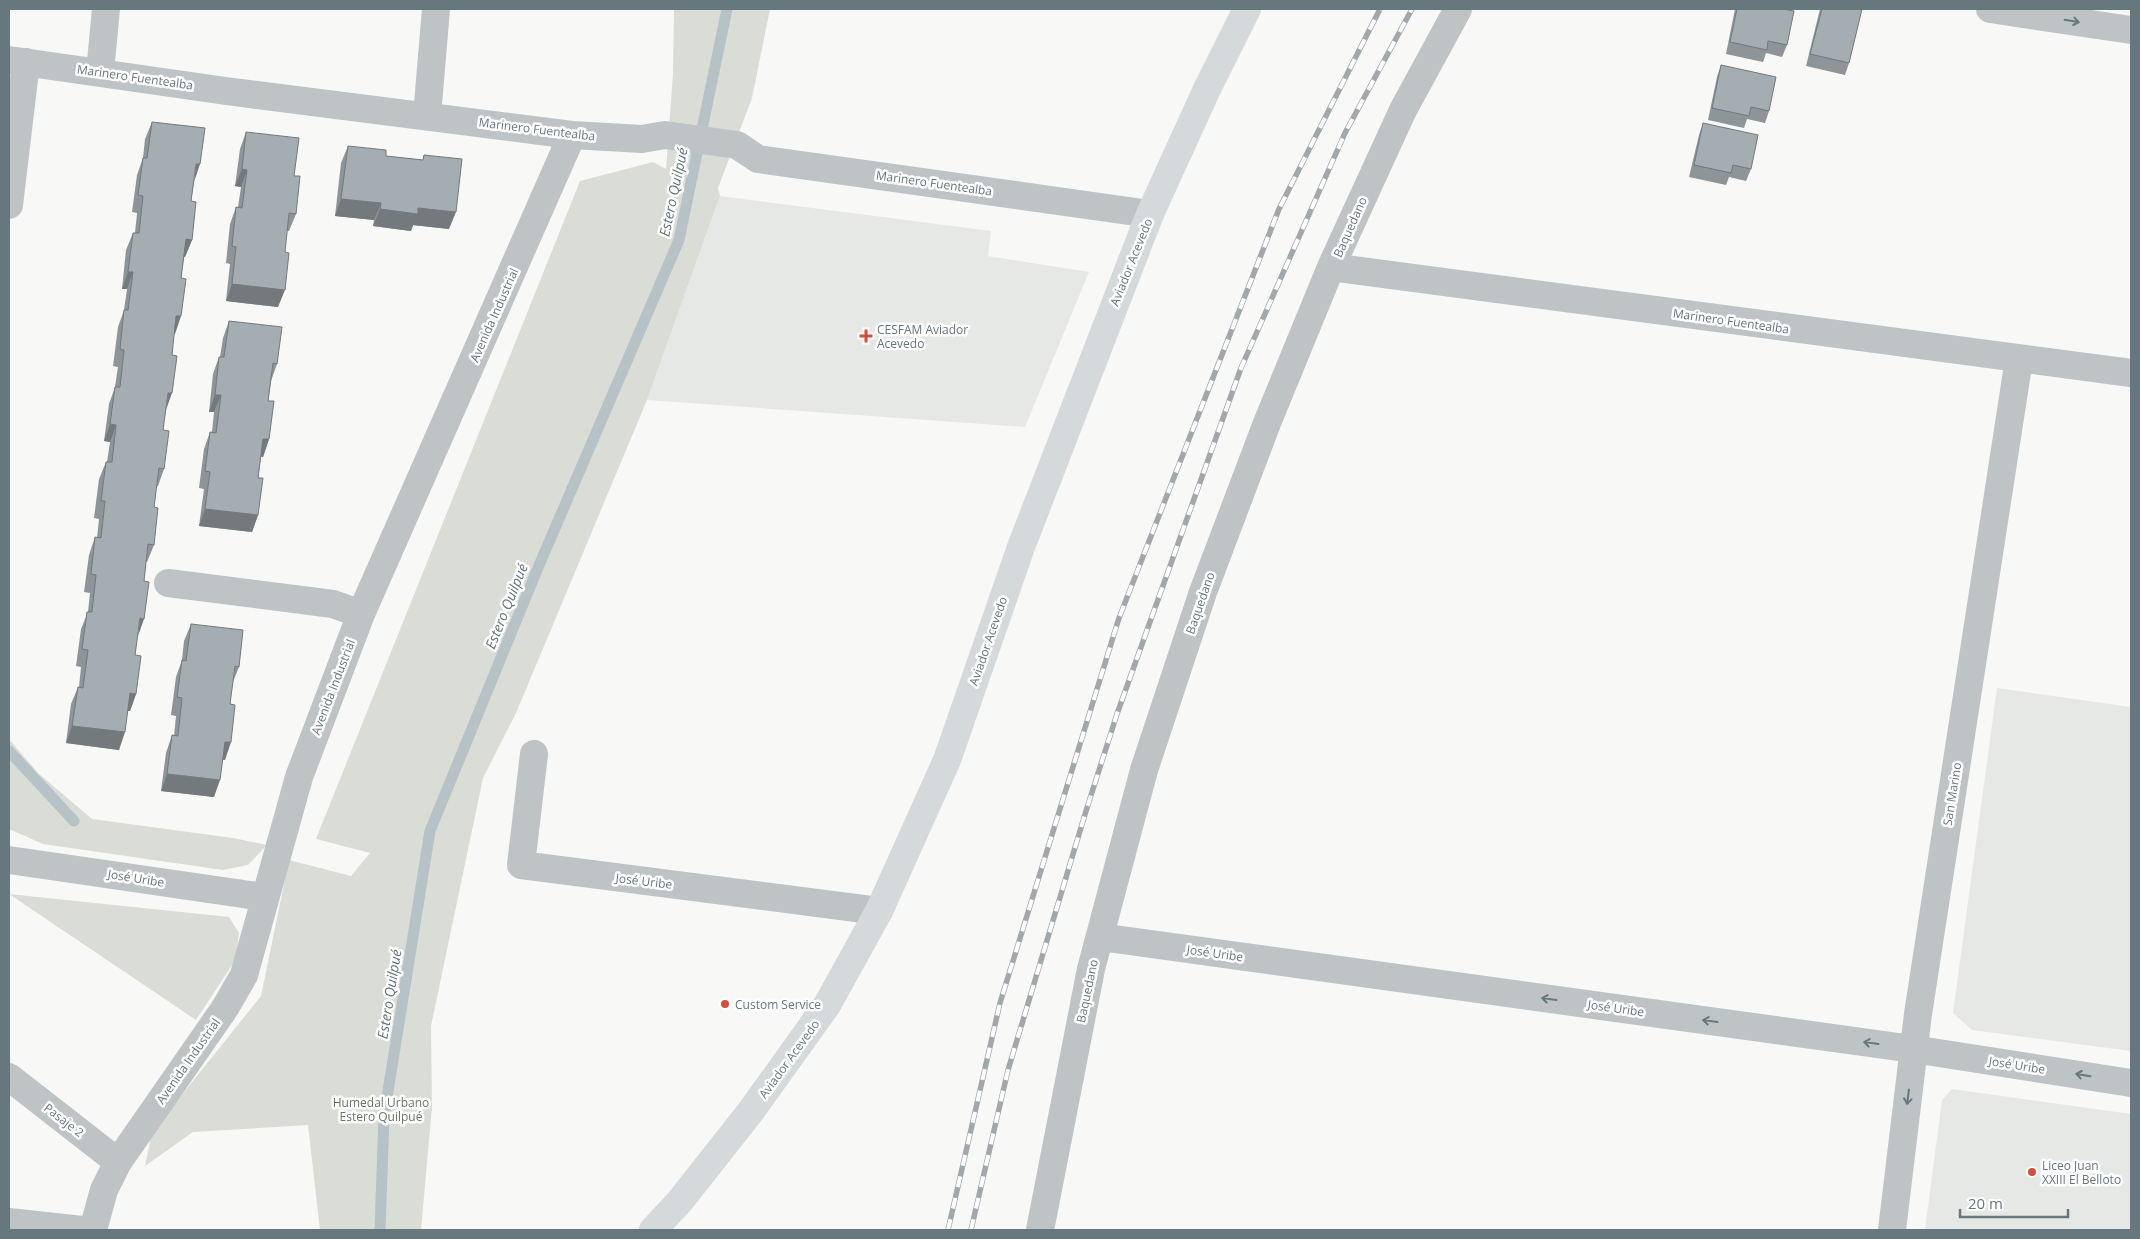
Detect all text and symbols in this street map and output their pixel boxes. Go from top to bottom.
one-way arrow [2064,17,2080,27]
street label: Marinero Fuentealba [76,60,194,94]
street label: Marinero Fuentealba [478,113,596,145]
water label: Estero Quilpué [654,146,692,238]
street label: Marinero Fuentealba [875,166,993,200]
street label: Baquedano [1329,194,1371,260]
street label: Aviador Acevedo [1106,216,1156,308]
street label: Avenida Industrial [466,265,522,365]
street label: Marinero Fuentealba [1672,304,1790,338]
place label: CESFAM Aviador Acevedo [877,321,968,352]
marker: CESFAM Aviador Acevedo [859,329,873,343]
water label: Estero Quilpué [480,561,532,651]
street label: Baquedano [1181,570,1219,636]
street label: Aviador Acevedo [965,594,1011,688]
street label: Avenida Industrial [307,637,359,737]
street label: San Marino [1939,761,1965,827]
street label: José Uribe [106,865,166,891]
street label: José Uribe [614,869,673,893]
street label: José Uribe [1185,940,1245,965]
water label: Estero Quilpué [373,948,405,1040]
street label: Baquedano [1072,958,1102,1024]
one-way arrow [1541,993,1557,1003]
street label: José Uribe [1586,995,1646,1020]
place label: Custom Service [735,996,821,1013]
marker: Custom Service [719,998,731,1010]
street label: Avenida Industrial [152,1015,224,1107]
street label: Aviador Acevedo [755,1016,823,1102]
one-way arrow [1702,1016,1718,1026]
one-way arrow [1863,1038,1879,1048]
street label: José Uribe [1987,1052,2047,1078]
one-way arrow [2075,1070,2091,1080]
one-way arrow [1903,1089,1913,1105]
park label: Humedal Urbano Estero Quilpué [333,1094,429,1125]
street label: Pasaje 2 [41,1099,87,1141]
place label: Liceo Juan XXIII El Belloto [2042,1157,2121,1188]
marker: Liceo Juan XXIII El Belloto [2026,1166,2038,1178]
scale bar [1960,1186,2068,1218]
text: 20 m [1968,1193,2003,1213]

